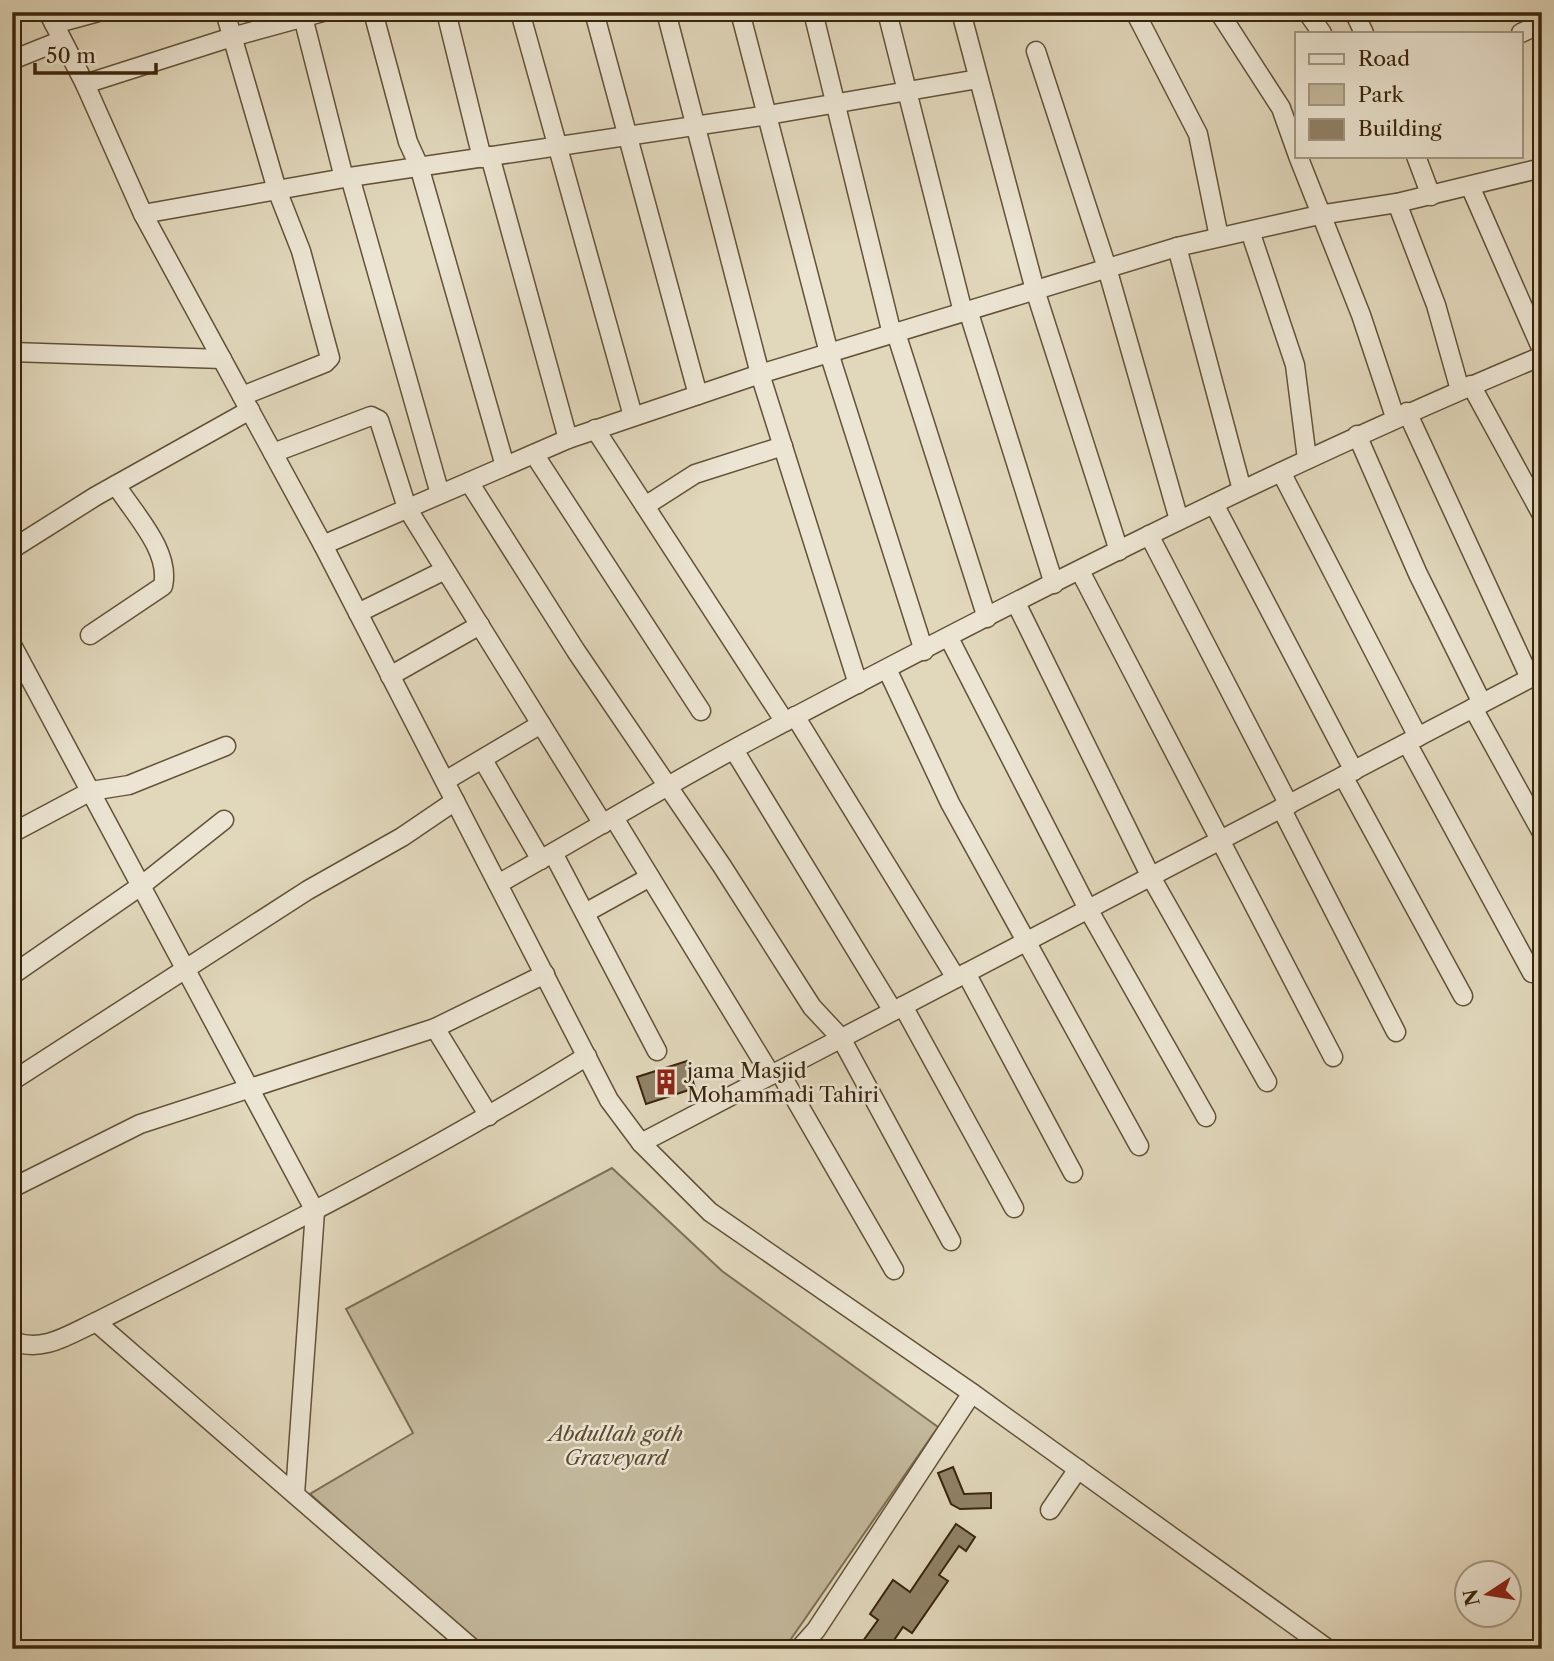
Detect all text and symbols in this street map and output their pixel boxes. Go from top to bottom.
scale bar [35,32,156,76]
legend [1295,32,1522,158]
text: 50 m [46,43,96,68]
text: Road [1358,46,1410,71]
text: Park [1358,82,1404,107]
text: Building [1358,116,1443,141]
place label: jama Masjid Mohammadi Tahiri [683,1058,879,1107]
building icon: jama Masjid Mohammadi Tahiri [651,1067,681,1097]
park label: Abdullah goth Graveyard [546,1421,683,1470]
north arrow [1452,1560,1522,1630]
text: N [1459,1587,1485,1608]

